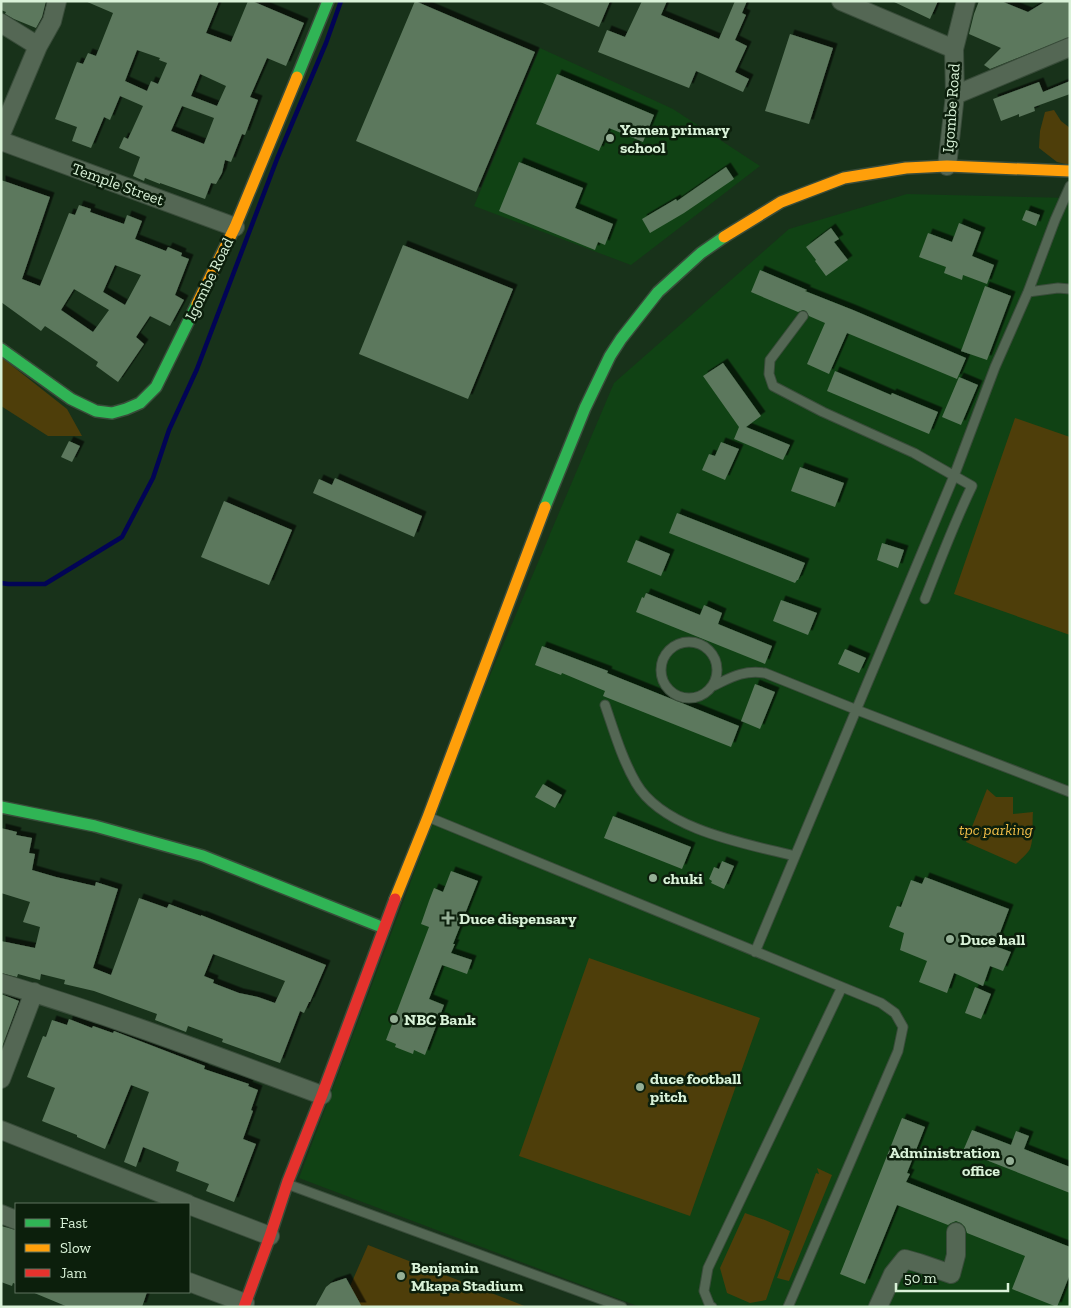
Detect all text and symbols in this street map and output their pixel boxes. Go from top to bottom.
street label: Igombe Road [938,62,964,153]
place label: Yemen primary school [620,120,730,157]
marker: Yemen primary school [604,132,616,144]
street label: Temple Street [69,159,167,209]
street label: Igombe Road [181,234,237,323]
park label: tpc parking [959,820,1034,839]
place label: chuki [663,869,703,888]
marker: chuki [647,872,659,884]
place label: Duce dispensary [459,909,577,928]
marker: Duce dispensary [441,911,455,925]
place label: Duce hall [960,930,1026,949]
marker: Duce hall [944,933,956,945]
place label: NBC Bank [404,1010,476,1029]
marker: NBC Bank [388,1013,400,1025]
place label: duce football pitch [650,1069,742,1106]
marker: duce football pitch [634,1081,646,1093]
place label: Administration office [889,1143,1001,1180]
marker: Administration office [1004,1155,1016,1167]
legend [15,1203,190,1293]
text: Fast [60,1214,88,1232]
text: Slow [60,1239,92,1257]
place label: Benjamin Mkapa Stadium [411,1258,523,1295]
scale bar [896,1260,1008,1292]
text: Jam [60,1264,87,1282]
text: 50 m [904,1269,937,1287]
marker: Benjamin Mkapa Stadium [395,1270,407,1282]

